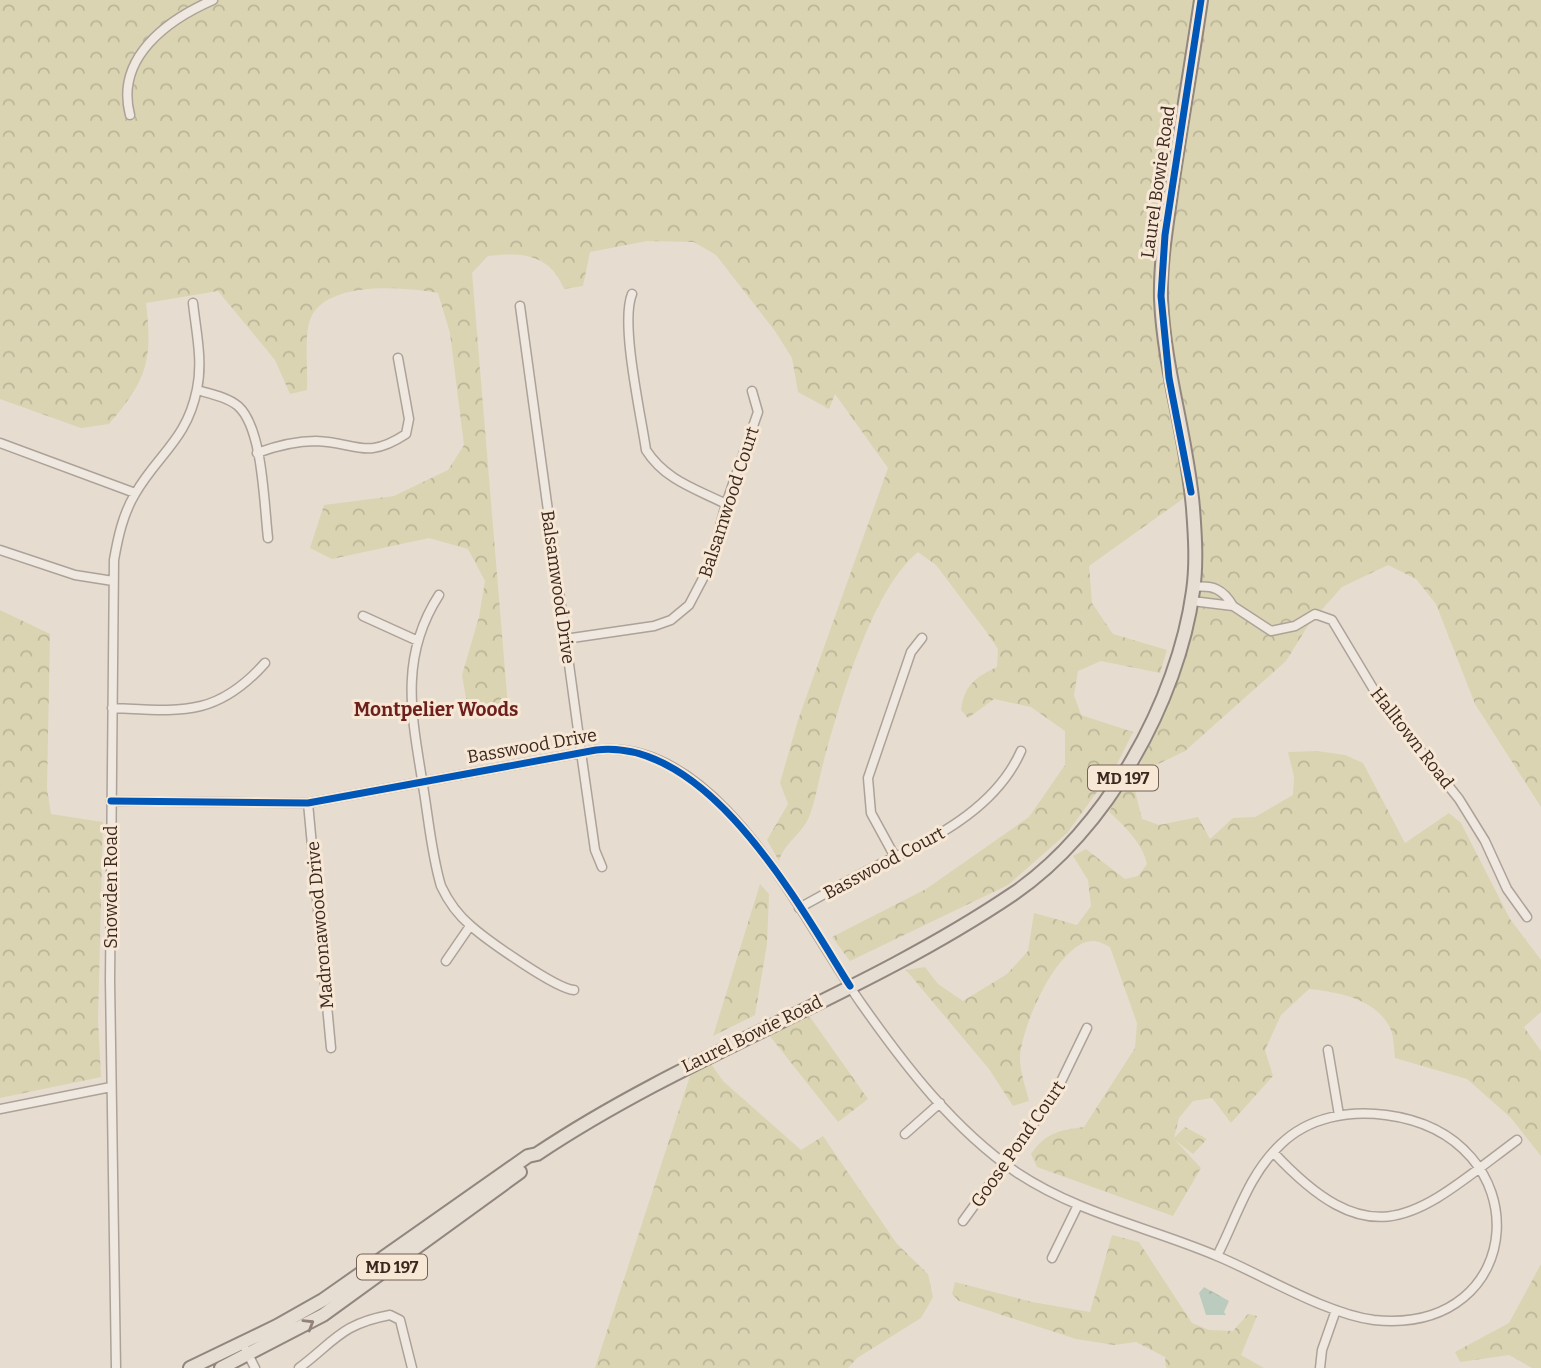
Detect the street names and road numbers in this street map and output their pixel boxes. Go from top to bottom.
street label: Laurel Bowie Road [1136,104,1180,260]
street label: Balsamwood Court [694,423,764,580]
street label: Balsamwood Drive [536,509,580,665]
street label: Halltown Road [1366,683,1458,793]
street label: Basswood Drive [465,724,599,768]
road number: MD 197 [1088,765,1158,790]
street label: Basswood Court [820,822,949,904]
street label: Snowden Road [100,825,122,949]
street label: Madronawood Drive [302,840,338,1010]
street label: Laurel Bowie Road [678,990,826,1078]
street label: Goose Pond Court [966,1076,1070,1212]
road number: MD 197 [357,1254,427,1280]

